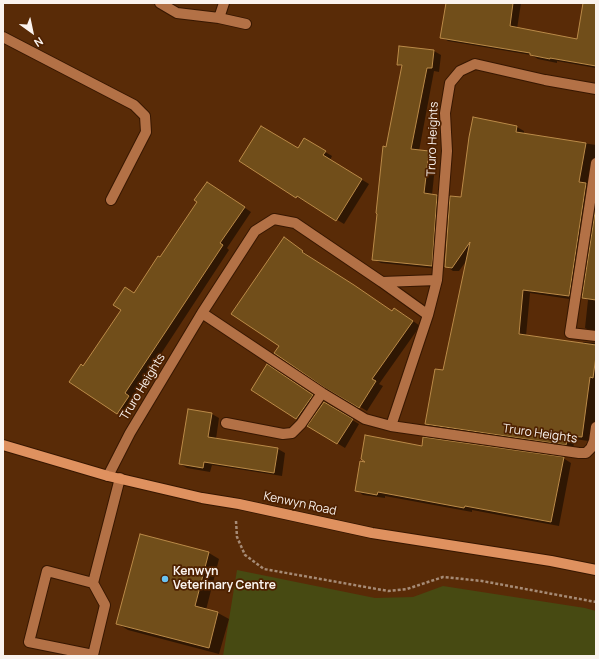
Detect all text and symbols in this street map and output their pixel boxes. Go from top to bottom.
north arrow [12,12,52,52]
text: N [31,34,46,51]
street label: Truro Heights [424,101,442,177]
street label: Truro Heights [117,351,169,423]
street label: Truro Heights [502,422,578,446]
street label: Kenwyn Road [262,489,338,519]
place label: Kenwyn Veterinary Centre [173,565,276,593]
marker: Kenwyn Veterinary Centre [160,574,170,584]

